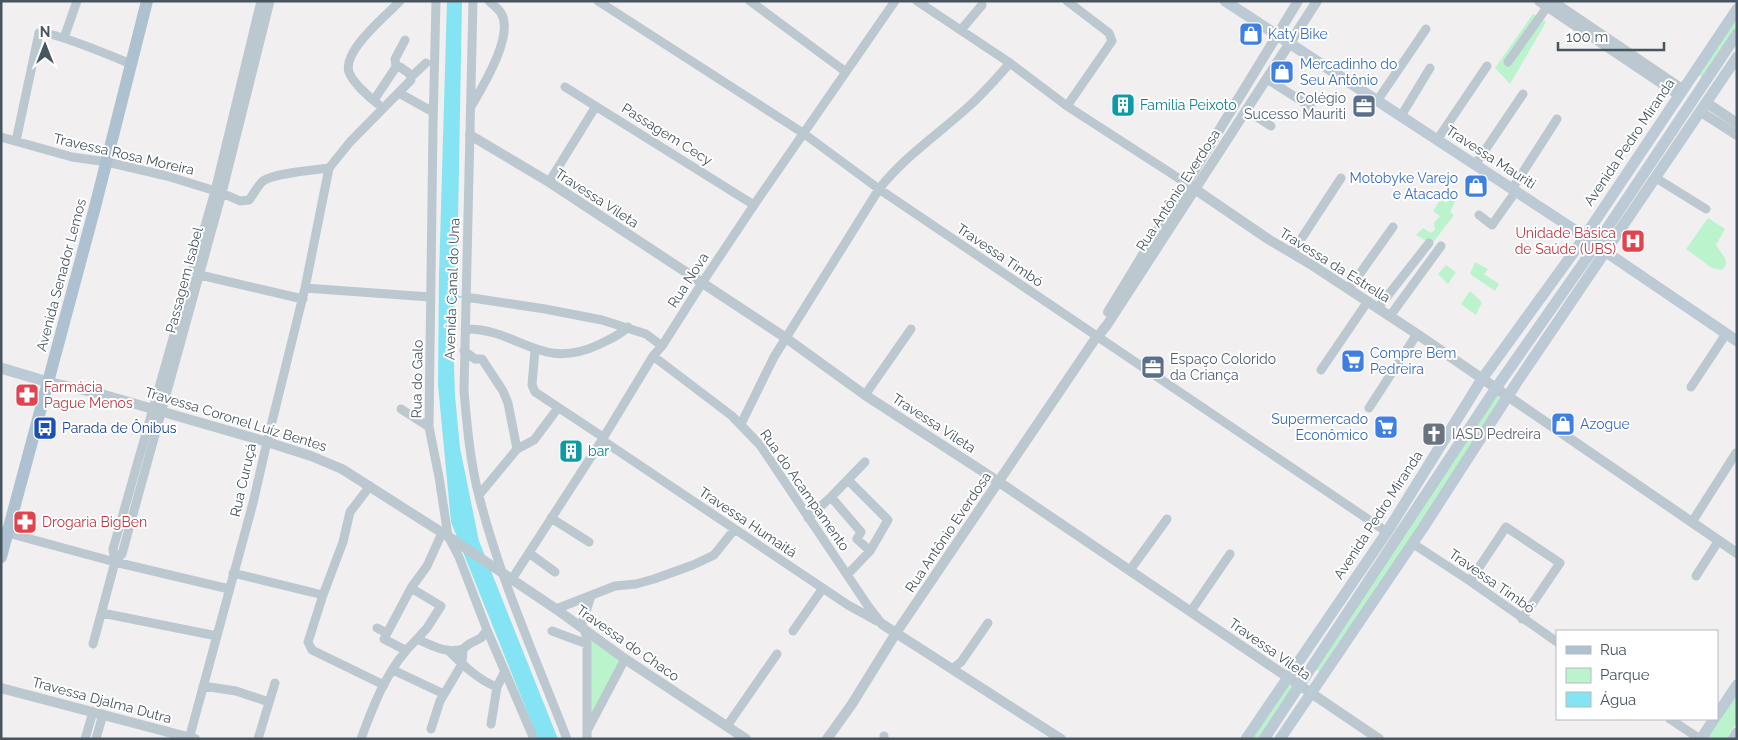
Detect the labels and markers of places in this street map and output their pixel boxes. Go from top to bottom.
shop icon: Katy Bike [1238,21,1264,47]
place label: Katy Bike [1268,26,1328,42]
place label: Mercadinho do Seu Antônio [1300,56,1397,88]
shop icon: Mercadinho do Seu Antônio [1269,59,1295,85]
place label: Colégio Sucesso Mauriti [1244,90,1346,122]
building icon: Familia Peixoto [1110,92,1136,118]
office icon: Colégio Sucesso Mauriti [1351,93,1377,119]
place label: Familia Peixoto [1140,97,1237,113]
place label: Motobyke Varejo e Atacado [1350,170,1458,202]
shop icon: Motobyke Varejo e Atacado [1463,173,1489,199]
place label: Unidade Básica de Saúde (UBS) [1515,225,1616,257]
hospital icon: Unidade Básica de Saúde (UBS) [1620,228,1646,254]
place label: Compre Bem Pedreira [1370,345,1456,377]
supermarket icon: Compre Bem Pedreira [1340,348,1366,374]
place label: Espaço Colorido da Criança [1170,351,1276,383]
office icon: Espaço Colorido da Criança [1140,354,1166,380]
place label: Farmácia Pague Menos [44,379,133,411]
pharmacy icon: Farmácia Pague Menos [14,382,40,408]
place label: Supermercado Econômico [1271,411,1368,443]
shop icon: Azogue [1550,411,1576,437]
supermarket icon: Supermercado Econômico [1373,414,1399,440]
bus stop icon: Parada de Ônibus [32,415,58,441]
place label: Azogue [1580,416,1630,432]
place label: Parada de Ônibus [62,419,177,436]
church icon: IASD Pedreira [1421,421,1447,447]
place label: IASD Pedreira [1452,426,1541,442]
building icon: bar [558,438,584,464]
place label: bar [588,443,609,459]
pharmacy icon: Drogaria BigBen [12,509,38,535]
place label: Drogaria BigBen [42,514,147,530]

